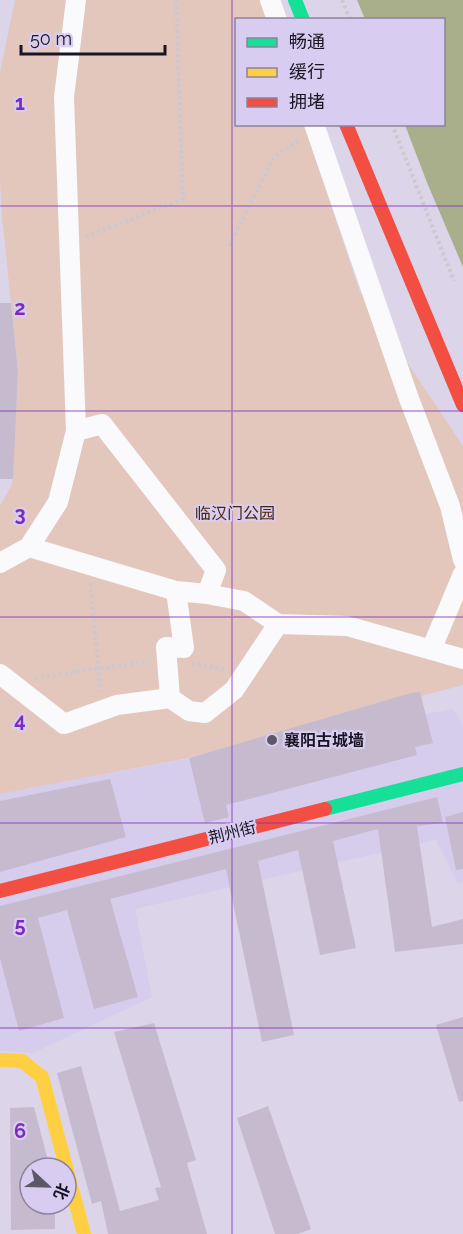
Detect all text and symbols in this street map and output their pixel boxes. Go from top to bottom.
scale bar [21,18,165,56]
legend [235,18,445,126]
text: 50 m [30,28,72,49]
text: 畅通 [289,31,325,52]
text: 缓行 [289,61,325,82]
text: 1 [15,91,25,115]
text: 拥堵 [289,91,325,112]
text: 2 [14,296,26,320]
text: 3 [14,502,26,526]
park label: 临汉门公园 [195,504,275,523]
text: 4 [14,708,26,732]
place label: 襄阳古城墙 [284,731,364,750]
marker: 襄阳古城墙 [265,733,279,747]
street label: 荆州街 [207,817,258,848]
text: 5 [14,913,26,937]
text: 6 [14,1119,26,1143]
north arrow [18,1156,78,1216]
text: 北 [50,1180,73,1202]

